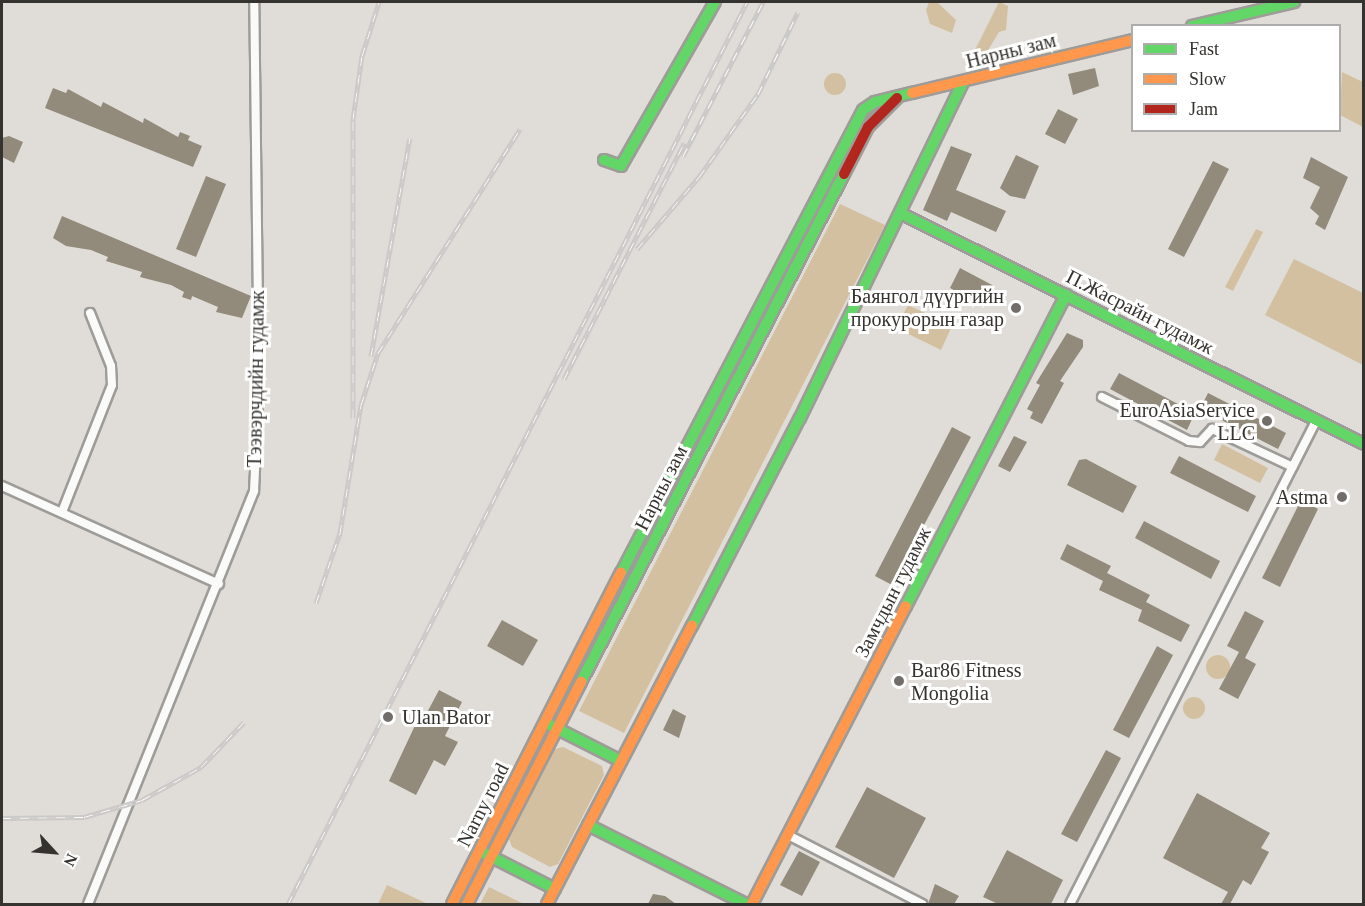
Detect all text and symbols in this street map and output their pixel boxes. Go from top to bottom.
legend [1131,24,1341,132]
street label: Нарны зам [957,27,1065,75]
text: Fast [1189,39,1219,59]
text: Slow [1189,69,1226,89]
text: Jam [1189,99,1218,119]
street label: П.Жасрайн гудамж [1053,260,1227,364]
street label: Тээвэрчдийн гудамж [242,278,270,480]
place label: Баянгол дүүргийн прокурорын газар [823,284,1004,331]
marker: Баянгол дүүргийн прокурорын газар [1009,301,1023,315]
place label: EuroAsiaService LLC [1105,398,1255,445]
marker: EuroAsiaService LLC [1260,414,1274,428]
street label: Нарны зам [626,435,696,541]
place label: Astma [1269,485,1328,509]
marker: Astma [1333,488,1351,506]
street label: Замчдын гудамж [845,513,941,671]
place label: Bar86 Fitness Mongolia [911,658,1036,705]
marker: Bar86 Fitness Mongolia [892,674,906,688]
place label: Ulan Bator [402,705,501,729]
marker: Ulan Bator [379,708,397,726]
street label: Narny road [449,753,517,857]
north arrow [24,822,84,882]
text: N [60,851,81,869]

